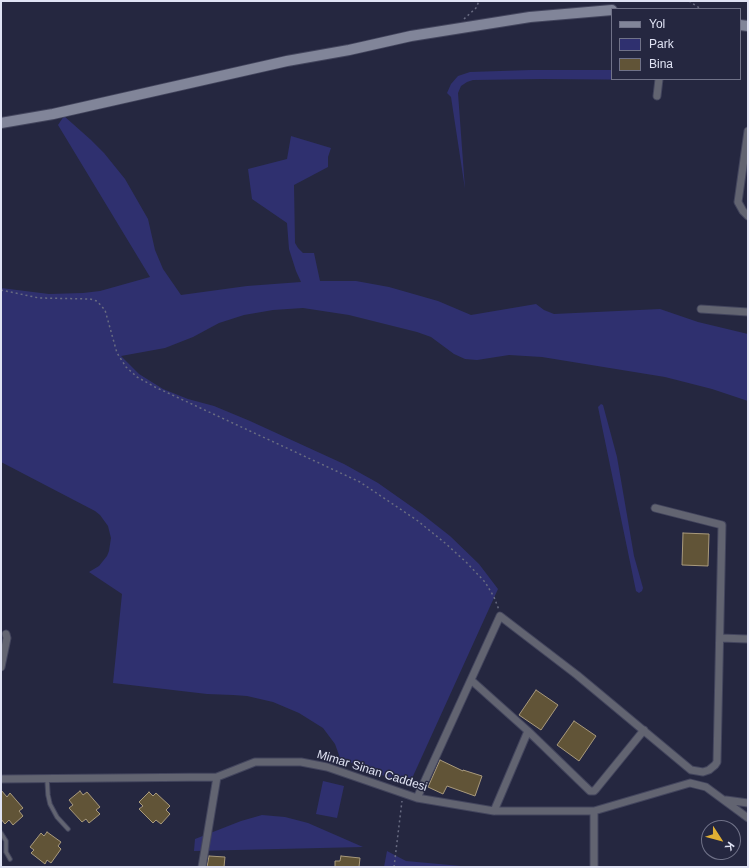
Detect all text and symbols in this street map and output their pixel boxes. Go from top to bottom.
legend [611,8,741,80]
text: Yol [649,17,665,31]
text: Park [649,37,674,51]
text: Bina [649,57,673,71]
street label: Mimar Sinan Caddesi [315,747,429,795]
north arrow [701,820,741,860]
text: K [723,840,737,853]

